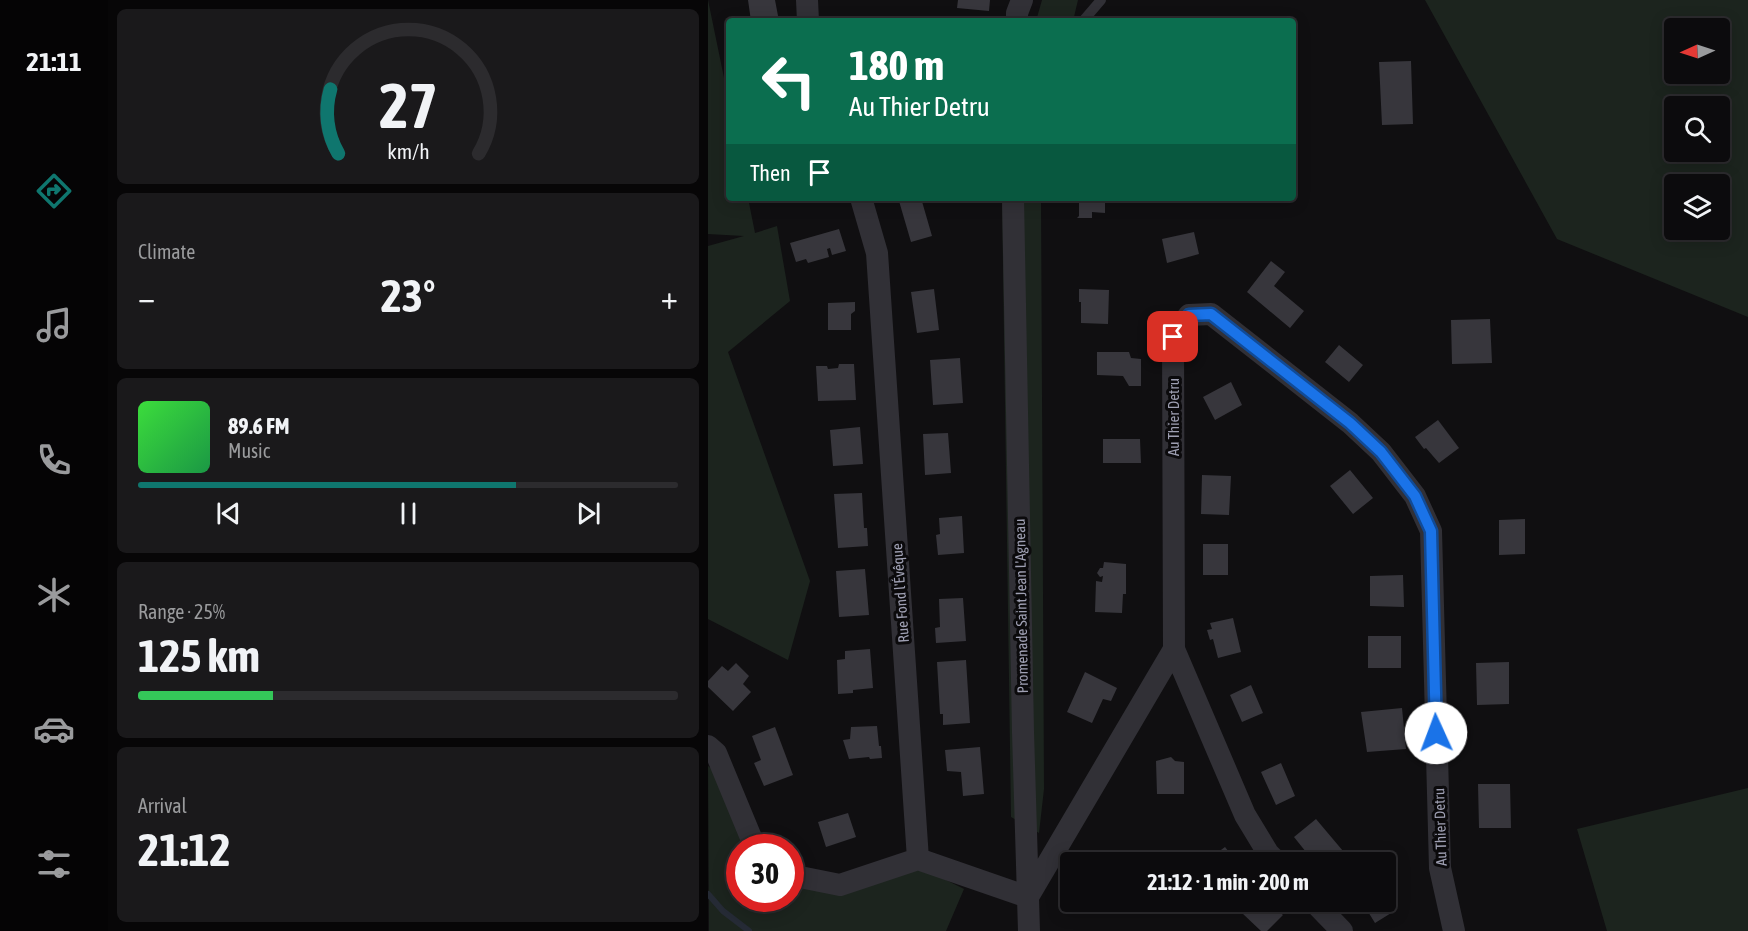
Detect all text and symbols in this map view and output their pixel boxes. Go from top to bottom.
north arrow [1664,18,1730,84]
map controls [1664,18,1730,240]
text: 180 m [849,41,944,89]
icon: left [750,42,828,120]
text: 21:11 [26,46,82,77]
text: 27 [379,70,437,141]
text: Au Thier Detru [849,91,990,122]
button: search [1664,96,1730,162]
text: km/h [387,139,429,164]
icon: arrive [803,156,836,189]
text: Then [750,160,791,186]
icon: directions [33,170,75,212]
button: layers [1664,174,1730,240]
text: Climate [138,240,195,263]
text: 23° [381,270,435,322]
text: − [138,278,155,316]
text: + [661,278,678,316]
icon: music [33,304,75,346]
pin [1147,311,1198,362]
icon: arrive [1156,320,1189,353]
street label: Au Thier Detru [1165,378,1182,456]
text: 89.6 FM [228,413,290,439]
icon: phone [33,439,75,481]
text: Music [228,439,270,462]
icon: previous [212,497,245,530]
icon: pause [392,497,425,530]
icon: next [572,497,605,530]
street label: Promenade Saint Jean L'Agneau [1011,519,1031,693]
street label: Rue Fond l'Évêque [888,543,912,643]
icon: climate [33,574,75,616]
text: Range · 25% [138,600,225,623]
text: 125 km [138,630,260,682]
position arrow [1404,701,1468,765]
icon: car [33,708,75,750]
street label: Au Thier Detru [1430,788,1450,866]
text: Arrival [138,794,187,817]
text: 21:12 [138,824,231,876]
speed limit sign: 30 [726,834,804,912]
icon: filters [33,843,75,885]
text: 21:12 · 1 min · 200 m [1147,869,1309,895]

